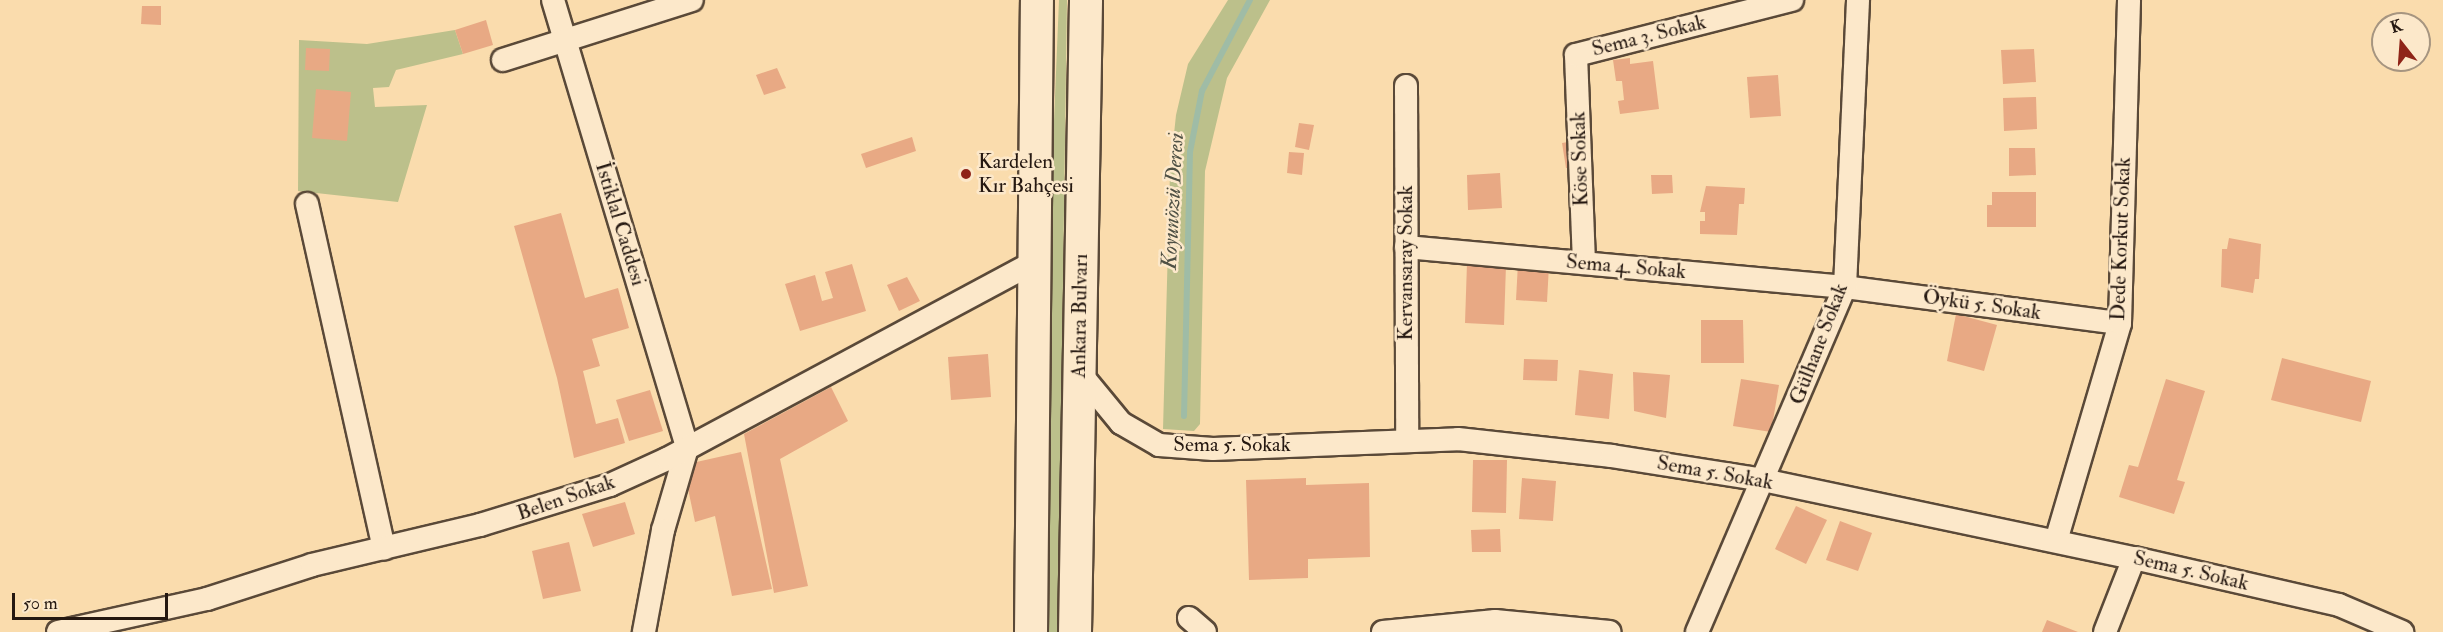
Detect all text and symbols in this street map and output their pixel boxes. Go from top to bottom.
street label: Sema 3. Sokak [1589,10,1709,62]
north arrow [2371,12,2431,72]
text: K [2388,16,2405,38]
street label: Köse Sokak [1566,111,1594,207]
water label: Koyunözü Deresi [1156,132,1190,270]
place label: Kardelen Kır Bahçesi [978,149,1074,199]
street label: Dede Korkut Sokak [2106,157,2136,321]
street label: İstiklal Caddesi [589,159,651,289]
marker: Kardelen Kır Bahçesi [959,167,973,181]
street label: Kervansaray Sokak [1393,185,1419,341]
street label: Sema 4. Sokak [1565,249,1687,285]
street label: Ankara Bulvarı [1066,254,1094,378]
street label: Gülhane Sokak [1784,280,1854,408]
street label: Öykü 5. Sokak [1921,284,2043,326]
street label: Sema 5. Sokak [1173,432,1291,458]
street label: Sema 5. Sokak [1655,450,1775,496]
street label: Belen Sokak [514,469,618,527]
street label: Sema 5. Sokak [2131,546,2251,596]
scale bar [15,581,171,619]
text: 50 m [23,592,58,615]

